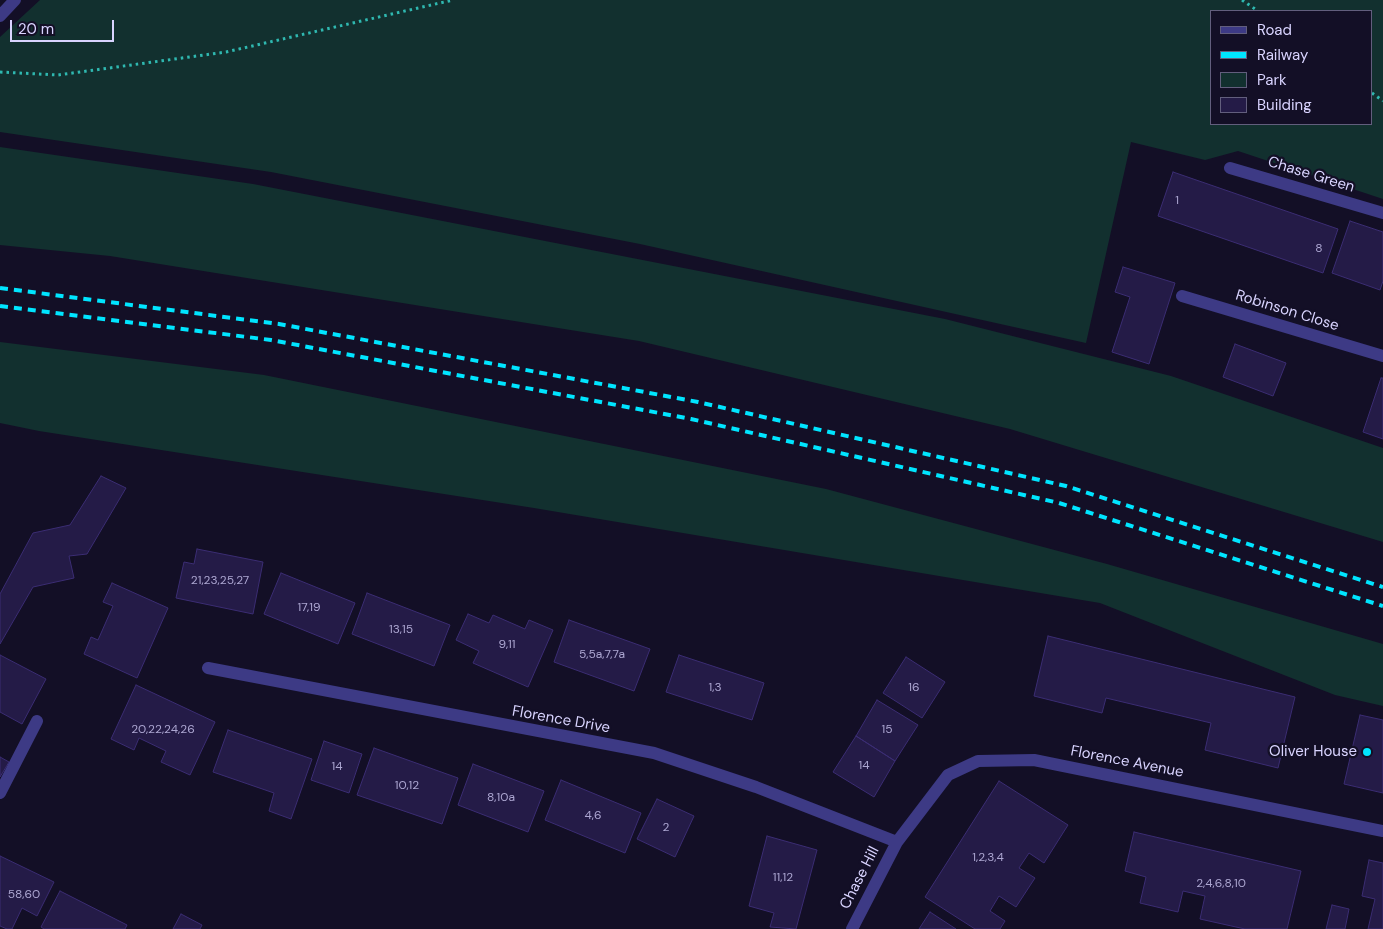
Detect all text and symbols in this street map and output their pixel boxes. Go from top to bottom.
scale bar [12,10,116,42]
legend [1210,10,1373,125]
text: 20 m [18,19,54,39]
text: Road [1257,20,1292,40]
text: Railway [1257,45,1308,65]
text: Park [1257,70,1287,90]
text: Building [1257,95,1312,115]
street label: Chase Green [1265,153,1357,197]
house number: 1 [1175,194,1179,208]
house number: 8 [1315,242,1323,256]
street label: Robinson Close [1233,287,1341,335]
house number: 21,23,25,27 [191,574,249,588]
house number: 17,19 [297,601,321,615]
house number: 13,15 [389,623,413,637]
house number: 9,11 [498,638,516,652]
house number: 5,5a,7,7a [579,648,625,662]
house number: 1,3 [708,681,722,695]
house number: 16 [908,681,920,695]
street label: Florence Drive [511,703,611,737]
house number: 20,22,24,26 [131,723,195,737]
house number: 15 [881,723,893,737]
street label: Florence Avenue [1069,742,1185,782]
place label: Oliver House [1269,743,1357,761]
marker: Oliver House [1361,746,1373,758]
house number: 14 [858,759,870,773]
house number: 14 [331,760,343,774]
house number: 10,12 [395,779,419,793]
house number: 8,10a [487,791,515,805]
house number: 4,6 [584,809,602,823]
house number: 2 [663,821,669,835]
street label: Chase Hill [837,844,883,912]
house number: 1,2,3,4 [972,851,1004,865]
house number: 11,12 [773,871,793,885]
house number: 2,4,6,8,10 [1196,877,1246,891]
house number: 58,60 [8,888,40,902]

